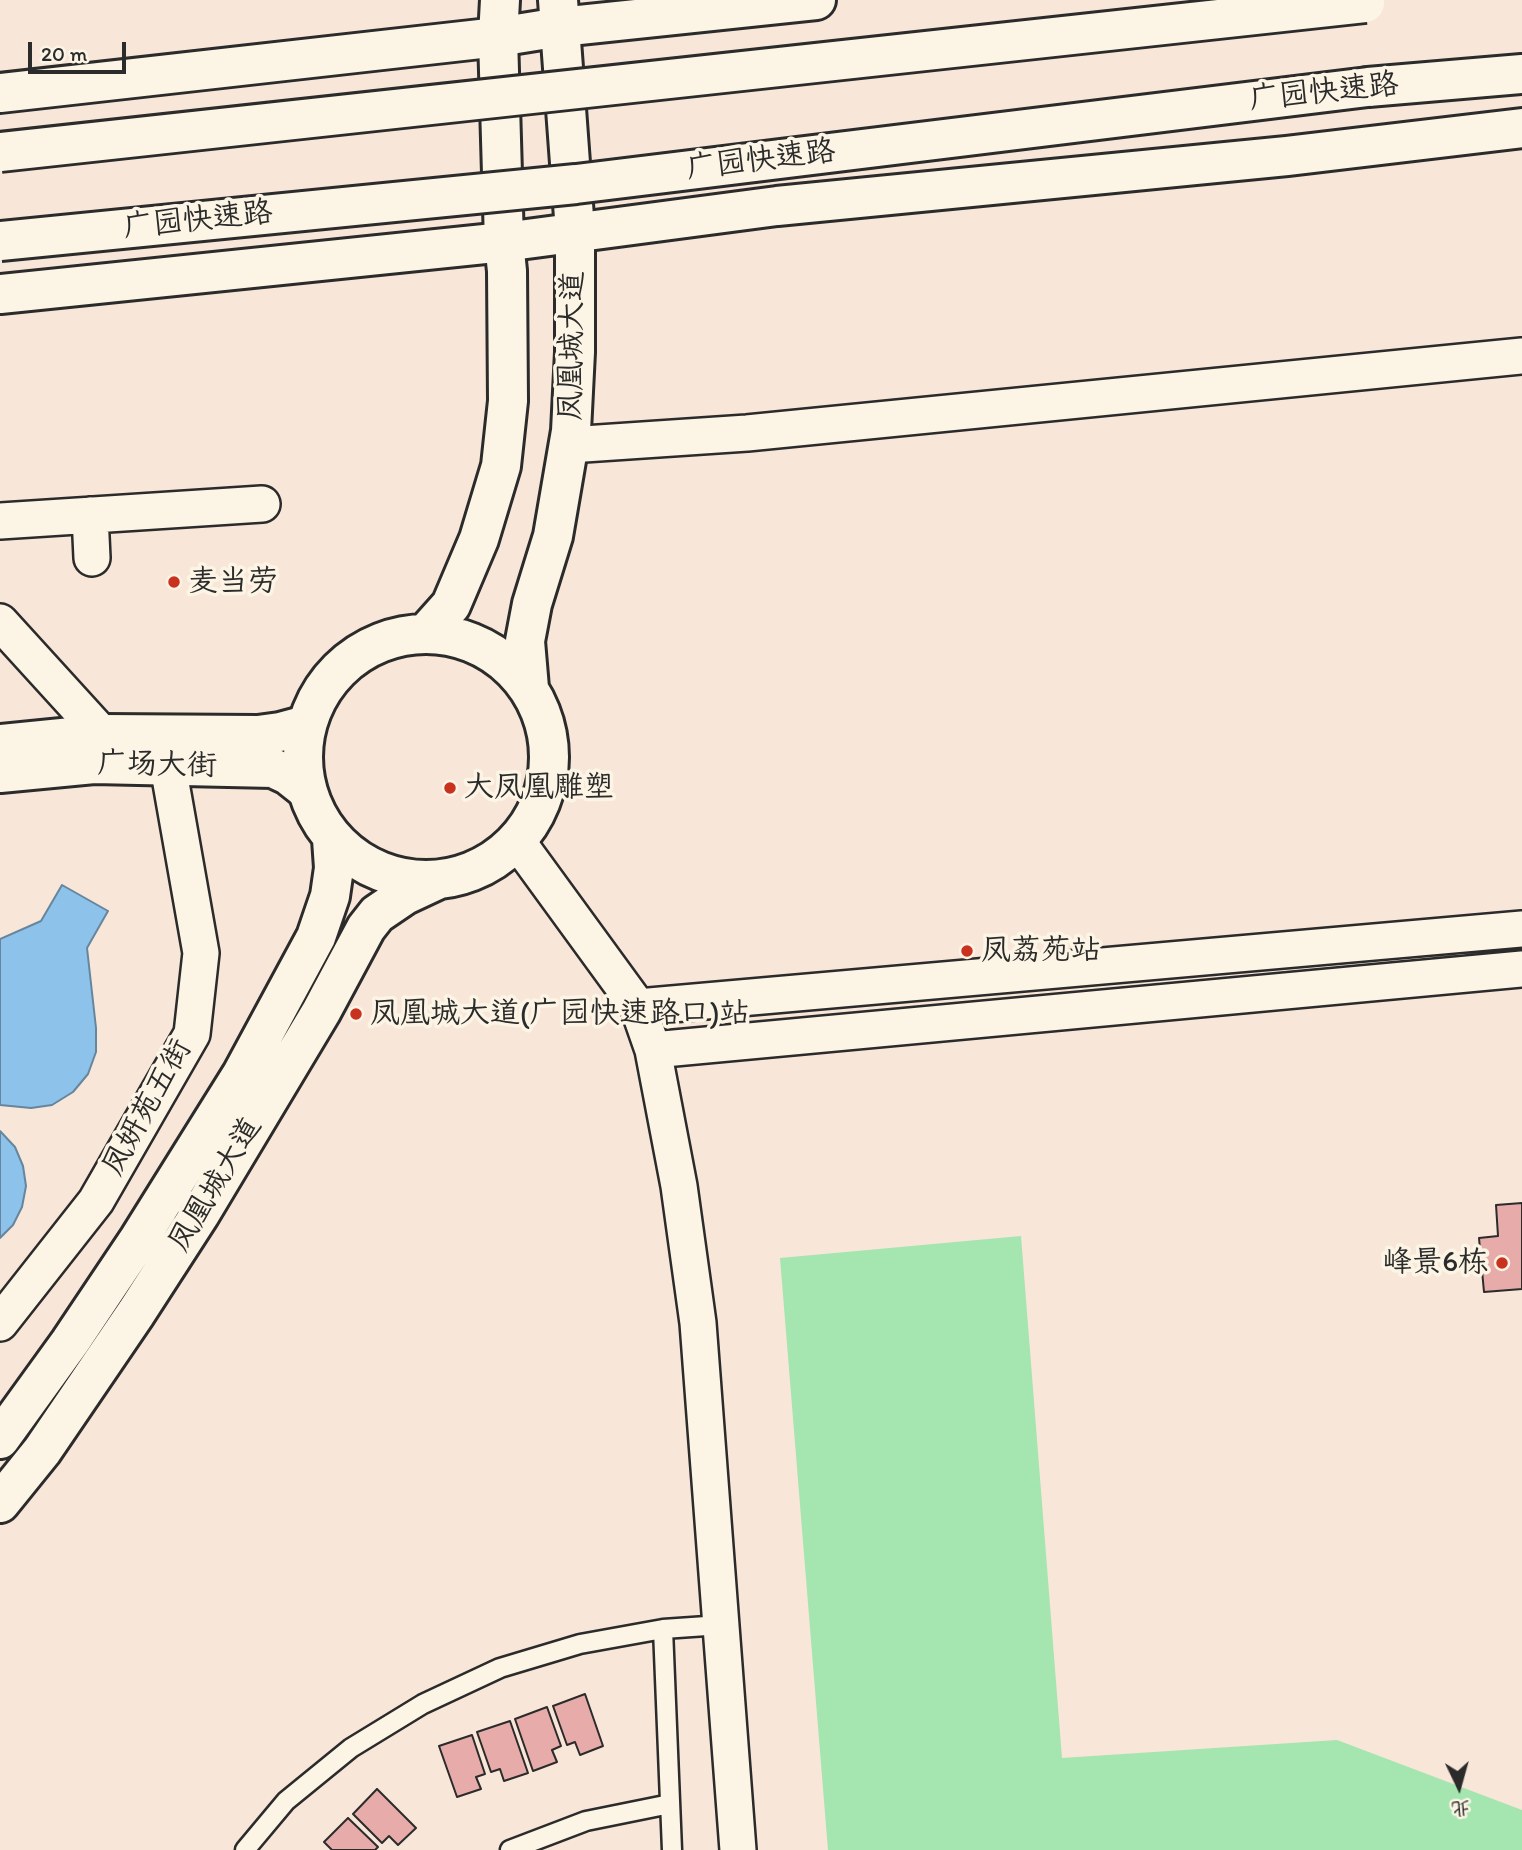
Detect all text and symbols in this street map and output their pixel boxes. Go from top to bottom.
scale bar [32,28,130,72]
text: 20 m [41,41,87,66]
street label: 广园快速路 [1248,67,1400,119]
street label: 广园快速路 [684,134,838,188]
street label: 广园快速路 [122,195,274,247]
street label: 凤凰城大道 [554,271,592,421]
place label: 麦当劳 [188,564,278,600]
marker: 麦当劳 [166,574,182,590]
street label: 广场大街 [97,747,217,785]
place label: 大凤凰雕塑 [464,770,614,806]
marker: 大凤凰雕塑 [442,780,458,796]
place label: 凤荔苑站 [981,933,1101,969]
marker: 凤荔苑站 [959,943,975,959]
place label: 凤凰城大道(广园快速路口)站 [370,996,750,1032]
marker: 凤凰城大道(广园快速路口)站 [348,1006,364,1022]
street label: 凤妍苑五街 [96,1034,200,1182]
street label: 凤凰城大道 [162,1111,270,1259]
place label: 峰景6栋 [1382,1245,1488,1281]
marker: 峰景6栋 [1494,1255,1510,1271]
north arrow [1424,1752,1494,1822]
text: 北 [1450,1796,1471,1821]

